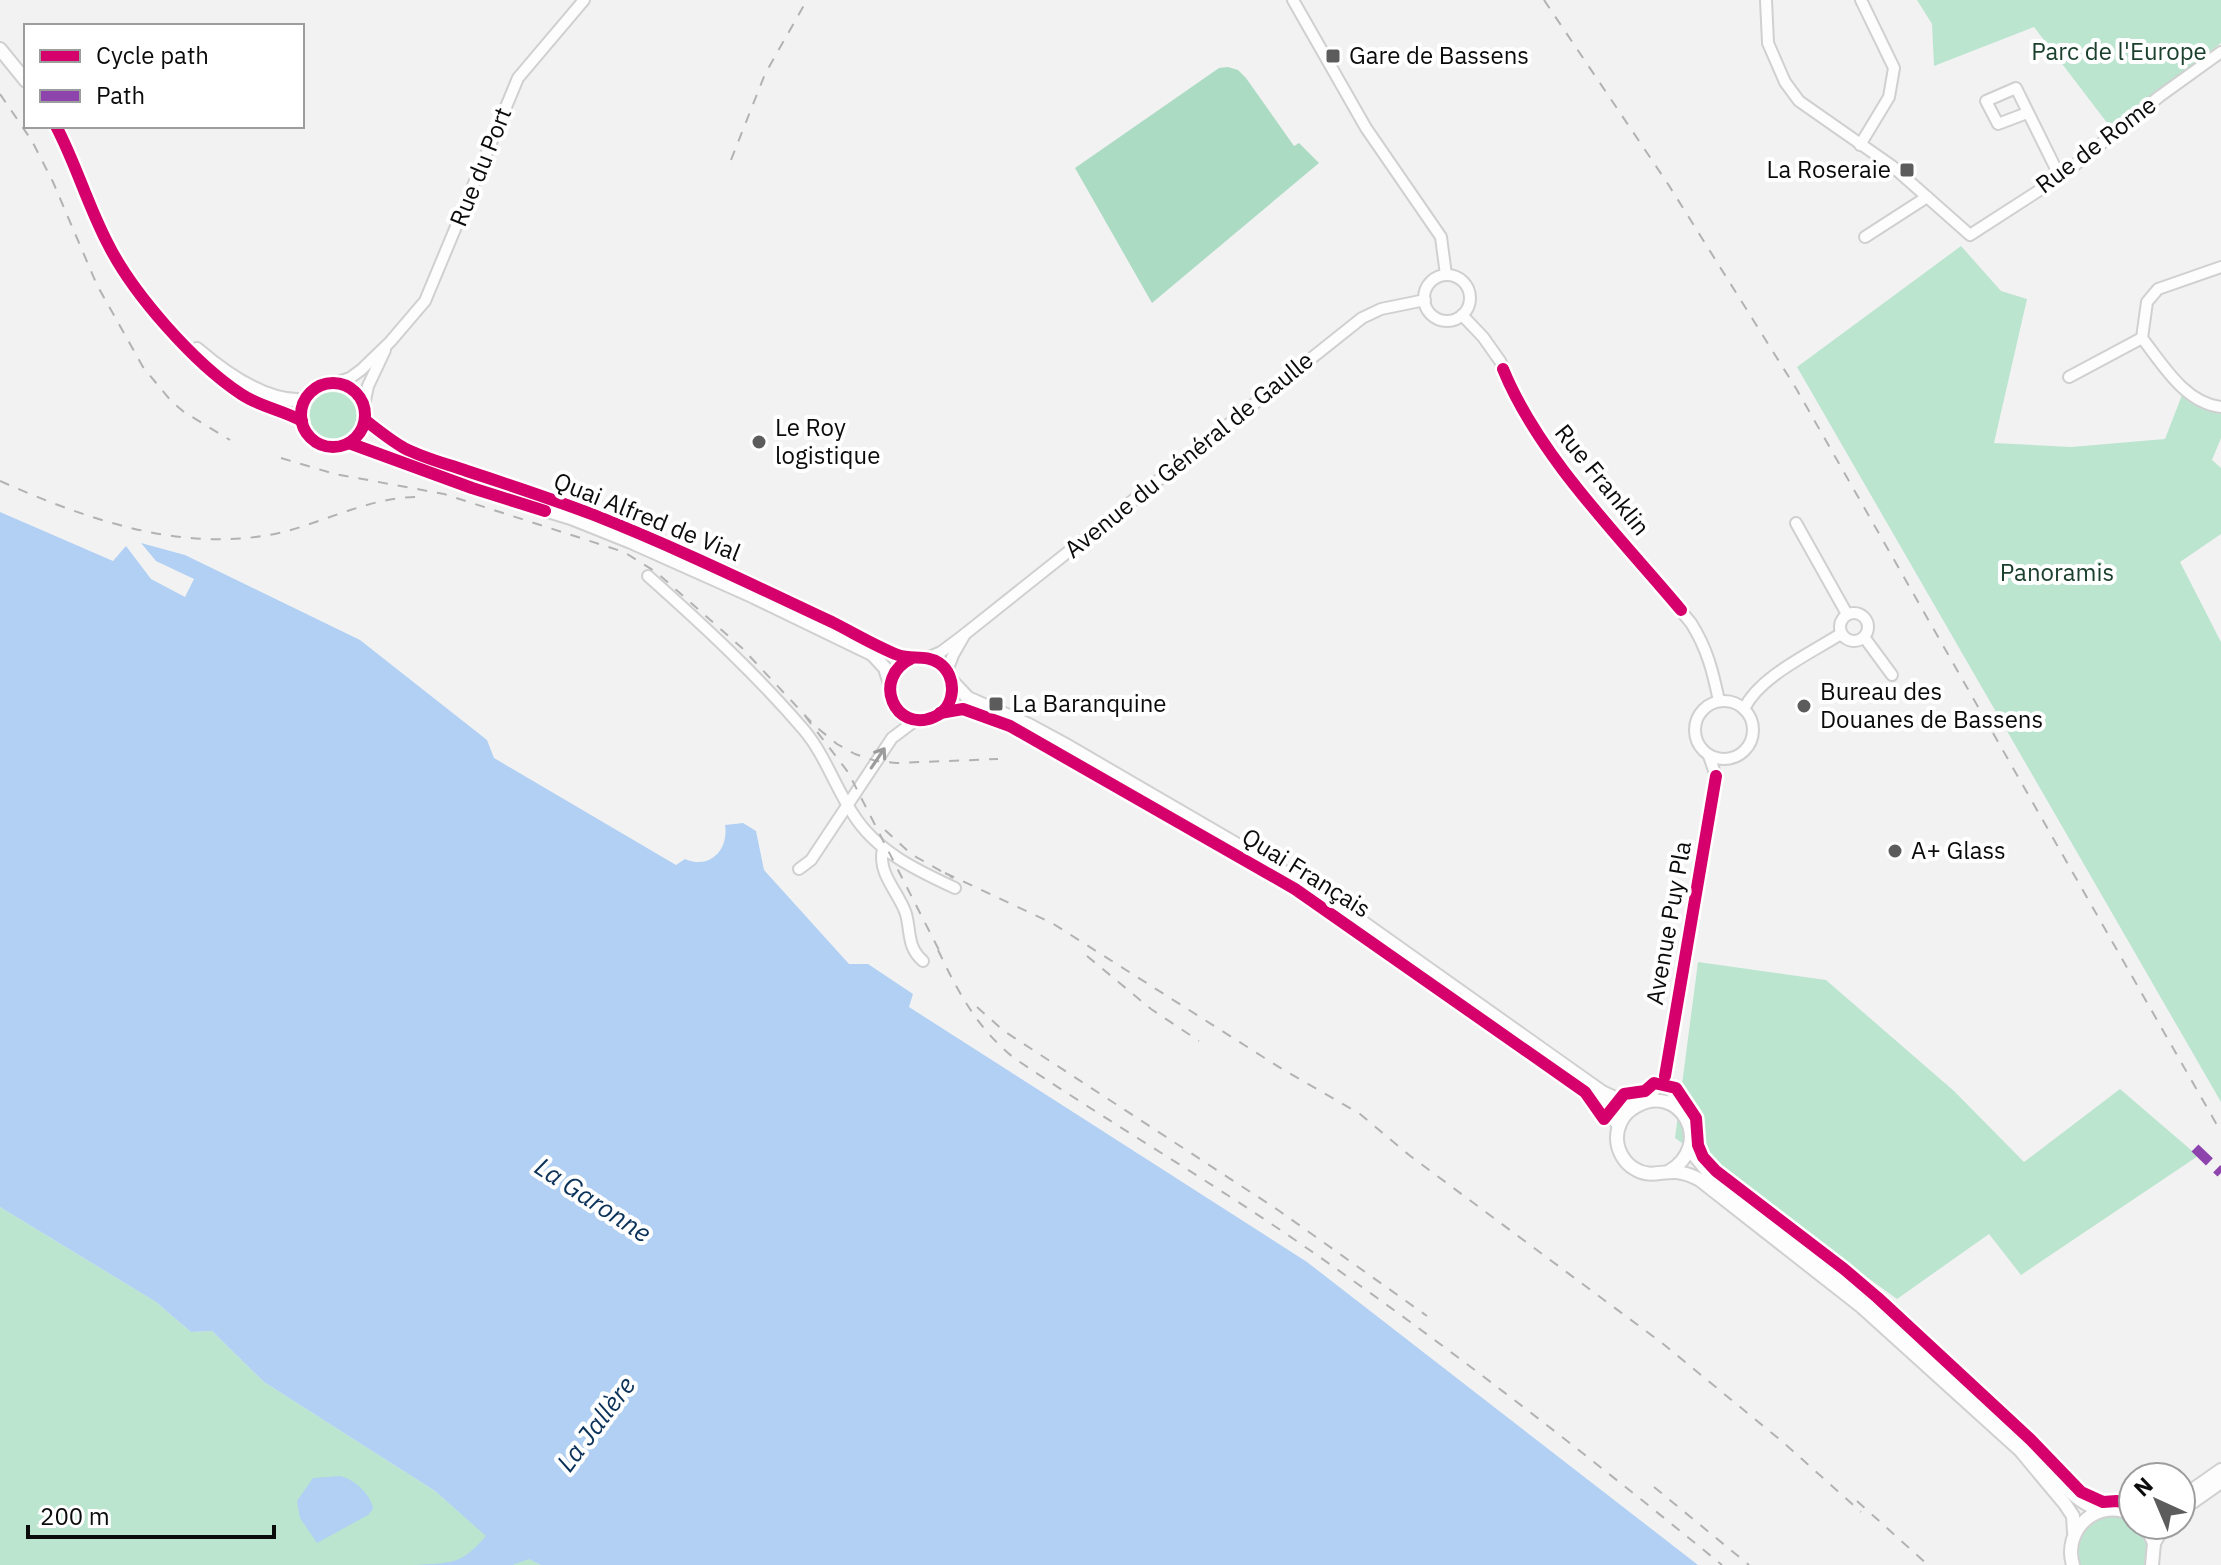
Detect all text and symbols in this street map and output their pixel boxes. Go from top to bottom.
legend [24,24,304,128]
park label: Parc de l'Europe [2031,35,2207,67]
text: Cycle path [96,39,209,71]
place label: Gare de Bassens [1349,39,1529,71]
marker: Gare de Bassens [1324,47,1342,65]
text: Path [96,79,145,111]
street label: Rue de Rome [2029,88,2162,200]
street label: Rue du Port [442,102,518,231]
place label: La Roseraie [1767,153,1891,185]
marker: La Roseraie [1898,161,1916,179]
street label: Avenue du Général de Gaulle [1057,344,1319,565]
place label: Le Roy logistique [775,411,880,471]
street label: Rue Franklin [1548,417,1658,542]
marker: Le Roy logistique [750,433,768,451]
street label: Quai Alfred de Vial [549,464,746,568]
park label: Panoramis [2000,556,2114,588]
place label: Bureau des Douanes de Bassens [1820,675,2043,735]
place label: La Baranquine [1012,687,1167,719]
marker: La Baranquine [987,695,1005,713]
marker: Bureau des Douanes de Bassens [1795,697,1813,715]
one-way arrow [869,748,886,770]
street label: Quai Français [1236,820,1377,924]
place label: A+ Glass [1911,834,2006,866]
street label: Avenue Puy Pla [1638,838,1698,1007]
marker: A+ Glass [1886,842,1904,860]
water label: La Garonne [529,1149,658,1249]
water label: La Jallère [548,1369,642,1478]
north arrow [2117,1461,2197,1541]
text: N [2127,1470,2159,1502]
scale bar [28,1489,274,1539]
text: 200 m [40,1500,110,1532]

